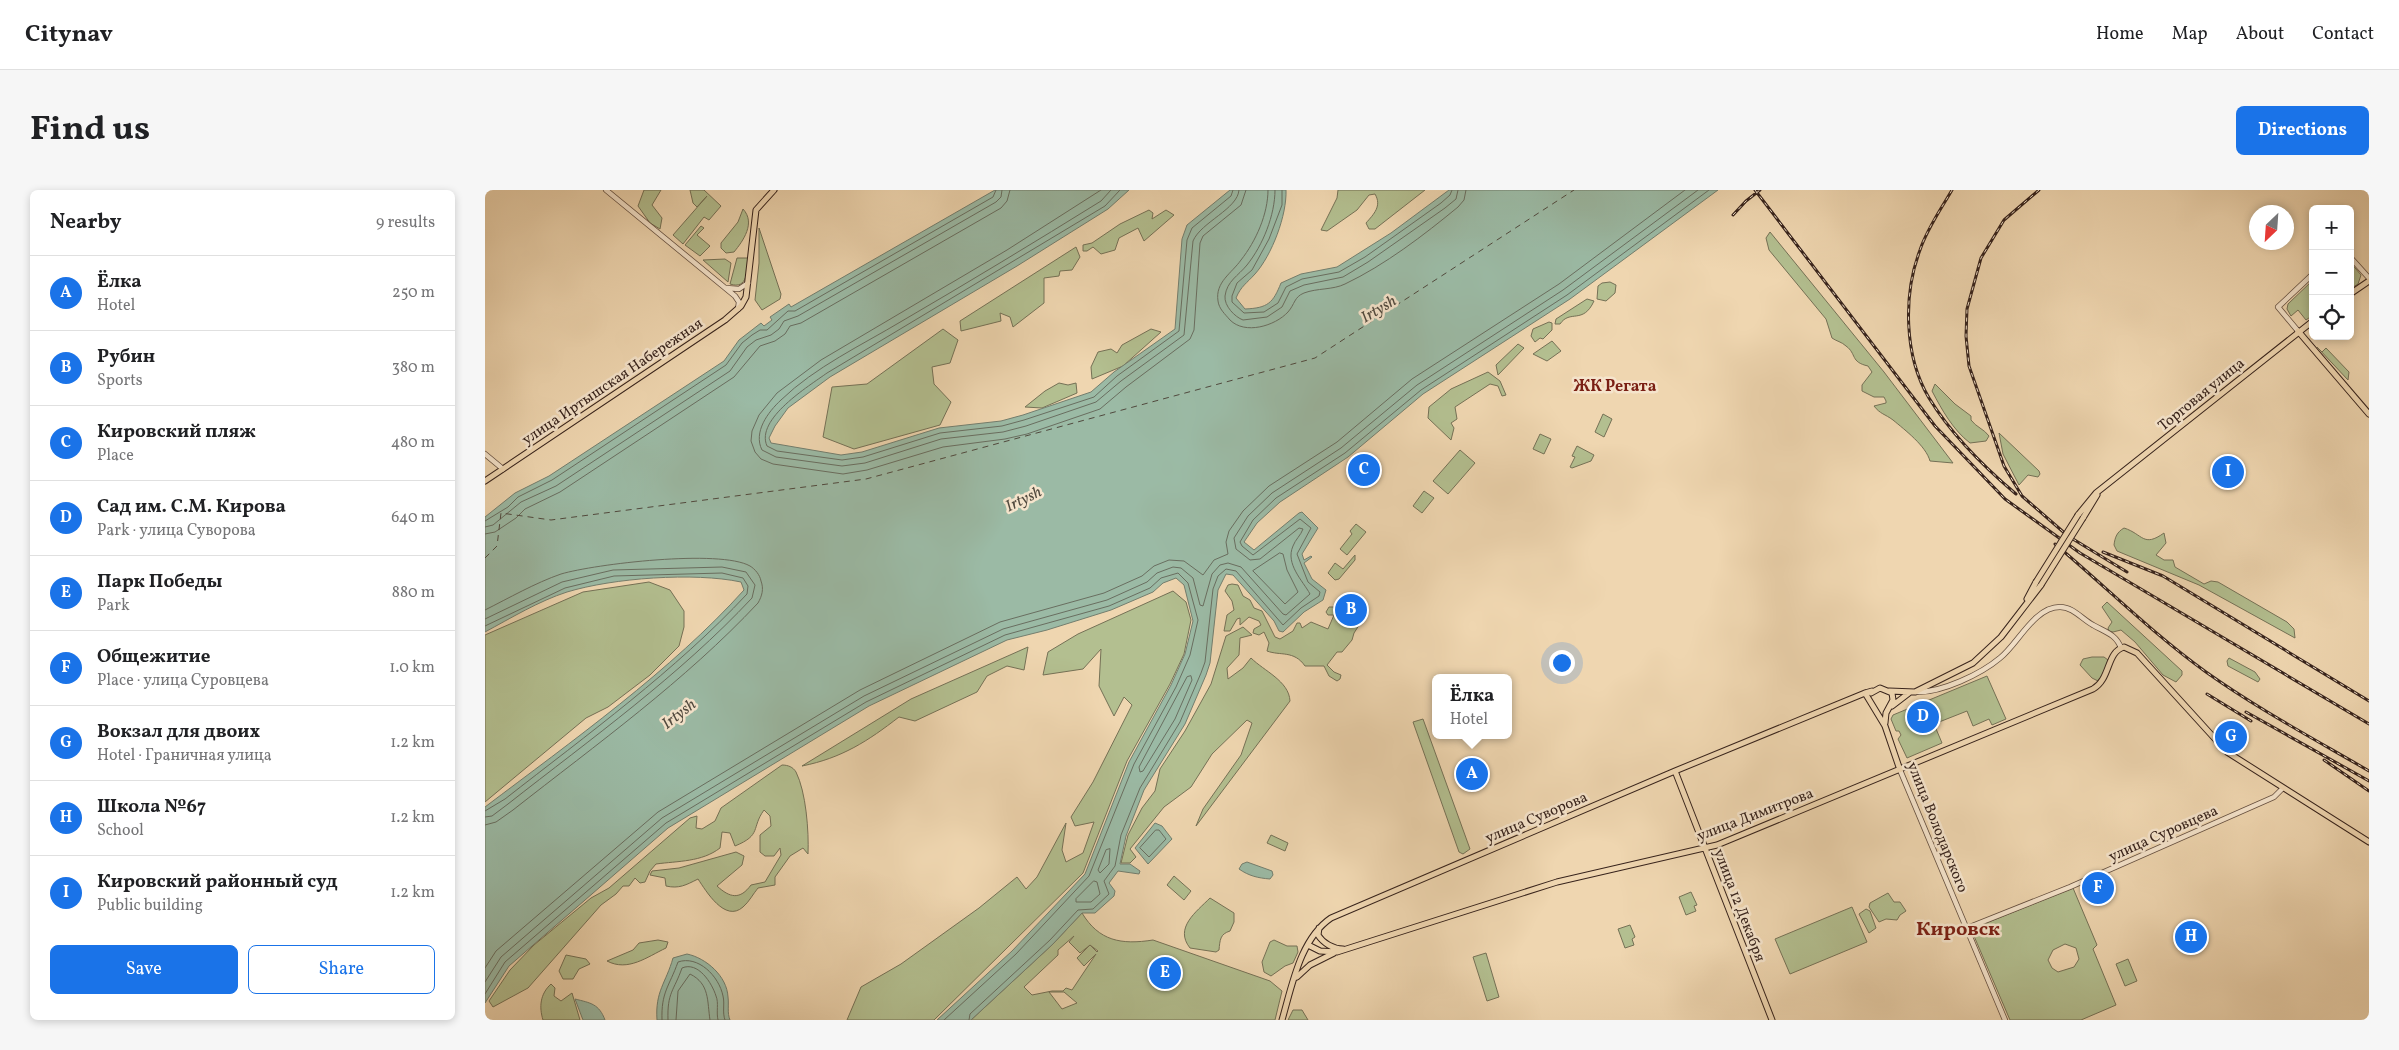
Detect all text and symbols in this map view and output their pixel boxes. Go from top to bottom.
text: Citynav [25,18,113,52]
text: Home [2096,22,2144,47]
text: Map [2172,22,2208,47]
text: About [2236,22,2284,47]
text: Contact [2312,22,2374,47]
text: Find us [30,106,150,154]
button: Directions [2236,106,2369,155]
north arrow [2249,205,2294,250]
map controls [2309,205,2354,340]
button: + [2309,205,2354,250]
text: Nearby [50,208,121,237]
text: 9 results [376,212,435,234]
button: − [2309,250,2354,295]
text: Ёлка [97,269,142,295]
text: A [60,282,72,304]
text: 250 m [392,282,435,304]
water label: Irtysh [1357,290,1401,329]
text: Hotel [97,295,135,317]
button: locate [2309,295,2354,340]
street label: улица Иртышская Набережная [518,314,708,451]
text: Рубин [97,344,155,370]
street label: Торговая улица [2154,354,2250,437]
text: B [61,357,71,379]
text: 380 m [392,357,435,379]
text: Sports [97,370,143,392]
district label: ЖК Регата [1574,376,1657,398]
text: Кировский пляж [97,419,256,445]
text: C [61,432,71,454]
text: 480 m [391,432,435,454]
text: Place [97,445,134,467]
pin: C [1348,451,1380,489]
pin: I [2212,453,2244,491]
water label: Irtysh [1002,482,1046,518]
text: Сад им. С.М. Кирова [97,494,286,520]
text: D [60,507,72,529]
text: 640 m [391,507,435,529]
text: Park · улица Суворова [97,520,256,542]
text: Парк Победы [97,569,222,595]
text: E [61,582,71,604]
text: 880 m [392,582,435,604]
pin: B [1335,591,1367,629]
text: Park [97,595,130,617]
text: Общежитие [97,644,210,670]
your location [1549,650,1575,676]
text: F [61,657,71,679]
text: 1.0 km [389,657,435,679]
text: Place · улица Суровцева [97,670,269,692]
popup [1432,674,1512,739]
text: Ёлка [1450,683,1494,709]
water label: Irtysh [658,694,701,735]
pin: D [1907,698,1939,736]
text: Hotel [1450,709,1488,731]
pin: G [2215,718,2247,756]
text: Вокзал для двоих [97,719,260,745]
text: G [60,732,72,754]
text: 1.2 km [390,732,435,754]
text: Hotel · Граничная улица [97,745,272,767]
pin: A [1456,755,1488,793]
street label: улица Володарского [1901,759,1972,896]
street label: улица Димитрова [1694,784,1817,847]
street label: улица Суворова [1482,787,1591,849]
text: Школа №67 [97,794,206,820]
street label: улица Суровцева [2106,801,2222,868]
text: H [60,807,72,829]
text: 1.2 km [390,807,435,829]
text: School [97,820,144,842]
street label: улица 12 Декабря [1707,846,1770,965]
text: Кировский районный суд [97,869,338,895]
pin: F [2082,869,2114,907]
text: I [63,882,69,904]
text: 1.2 km [390,882,435,904]
text: Public building [97,895,203,917]
district label: Кировск [1916,916,2000,944]
pin: H [2175,918,2207,956]
button: Save [50,945,238,994]
button: Share [248,945,435,994]
pin: E [1149,954,1181,992]

